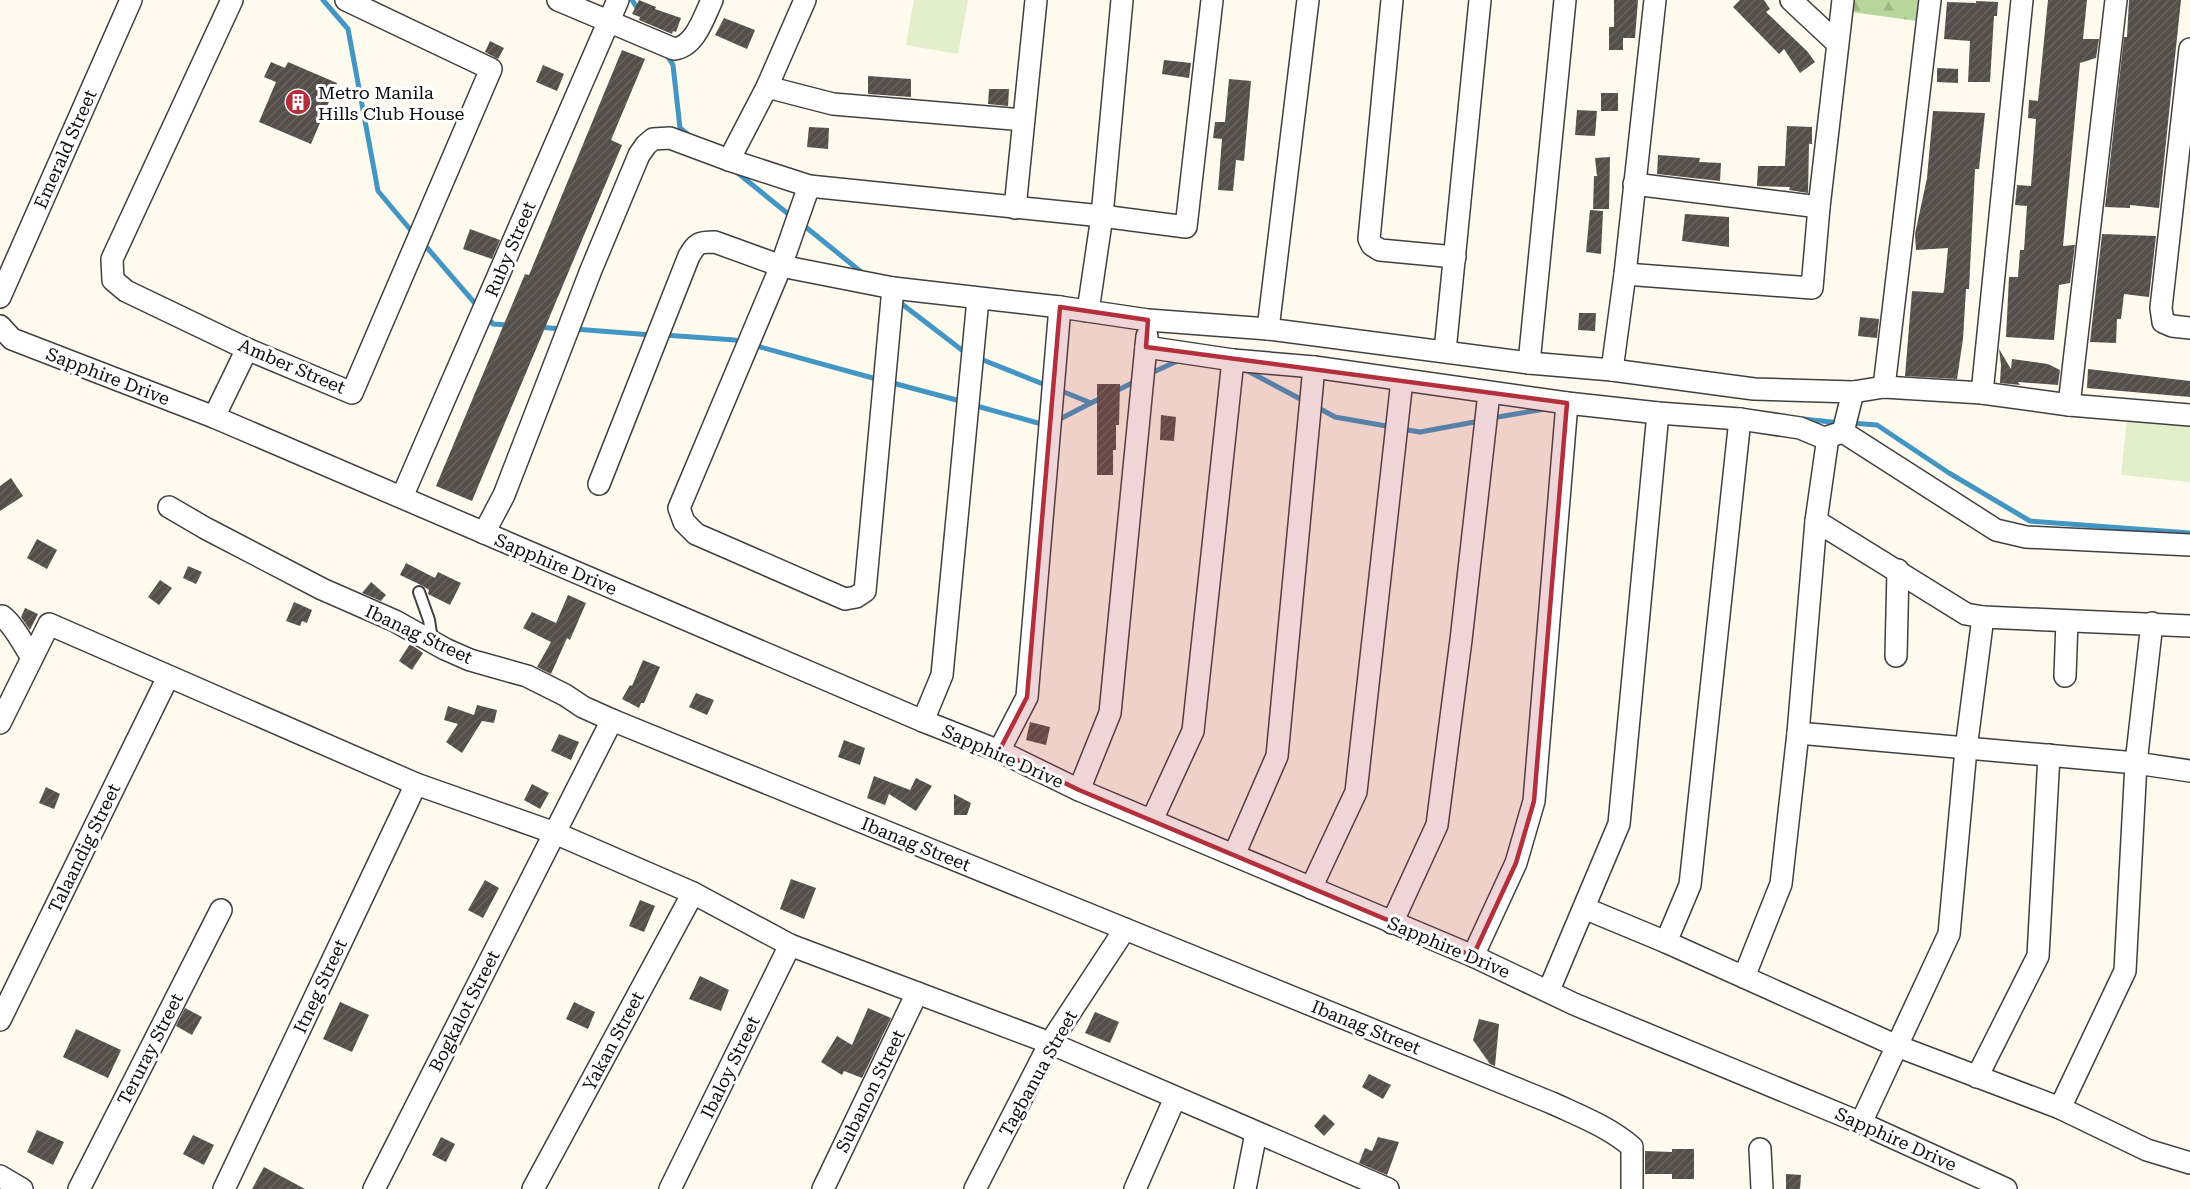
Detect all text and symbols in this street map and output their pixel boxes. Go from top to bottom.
place label: Metro Manila Hills Club House [318,82,464,124]
street label: Emerald Street [29,86,101,212]
building icon: Metro Manila Hills Club House [283,87,313,117]
street label: Ruby Street [481,198,540,300]
street label: Amber Street [236,334,349,398]
street label: Sapphire Drive [43,343,173,409]
street label: Sapphire Drive [492,529,620,599]
street label: Ibanag Street [362,600,476,668]
street label: Sapphire Drive [939,720,1067,792]
street label: Talaandig Street [44,780,124,916]
street label: Ibanag Street [858,813,974,876]
street label: Sapphire Drive [1385,912,1513,982]
street label: Itneg Street [289,935,351,1036]
street label: Bogkalot Street [424,947,504,1075]
street label: Yakan Street [578,988,648,1094]
street label: Teruray Street [113,989,187,1108]
street label: Ibanag Street [1308,996,1424,1059]
street label: Tagbanua Street [995,1006,1081,1140]
street label: Ibaloy Street [696,1012,764,1121]
street label: Subanon Street [831,1026,909,1156]
street label: Sapphire Drive [1832,1103,1960,1175]

